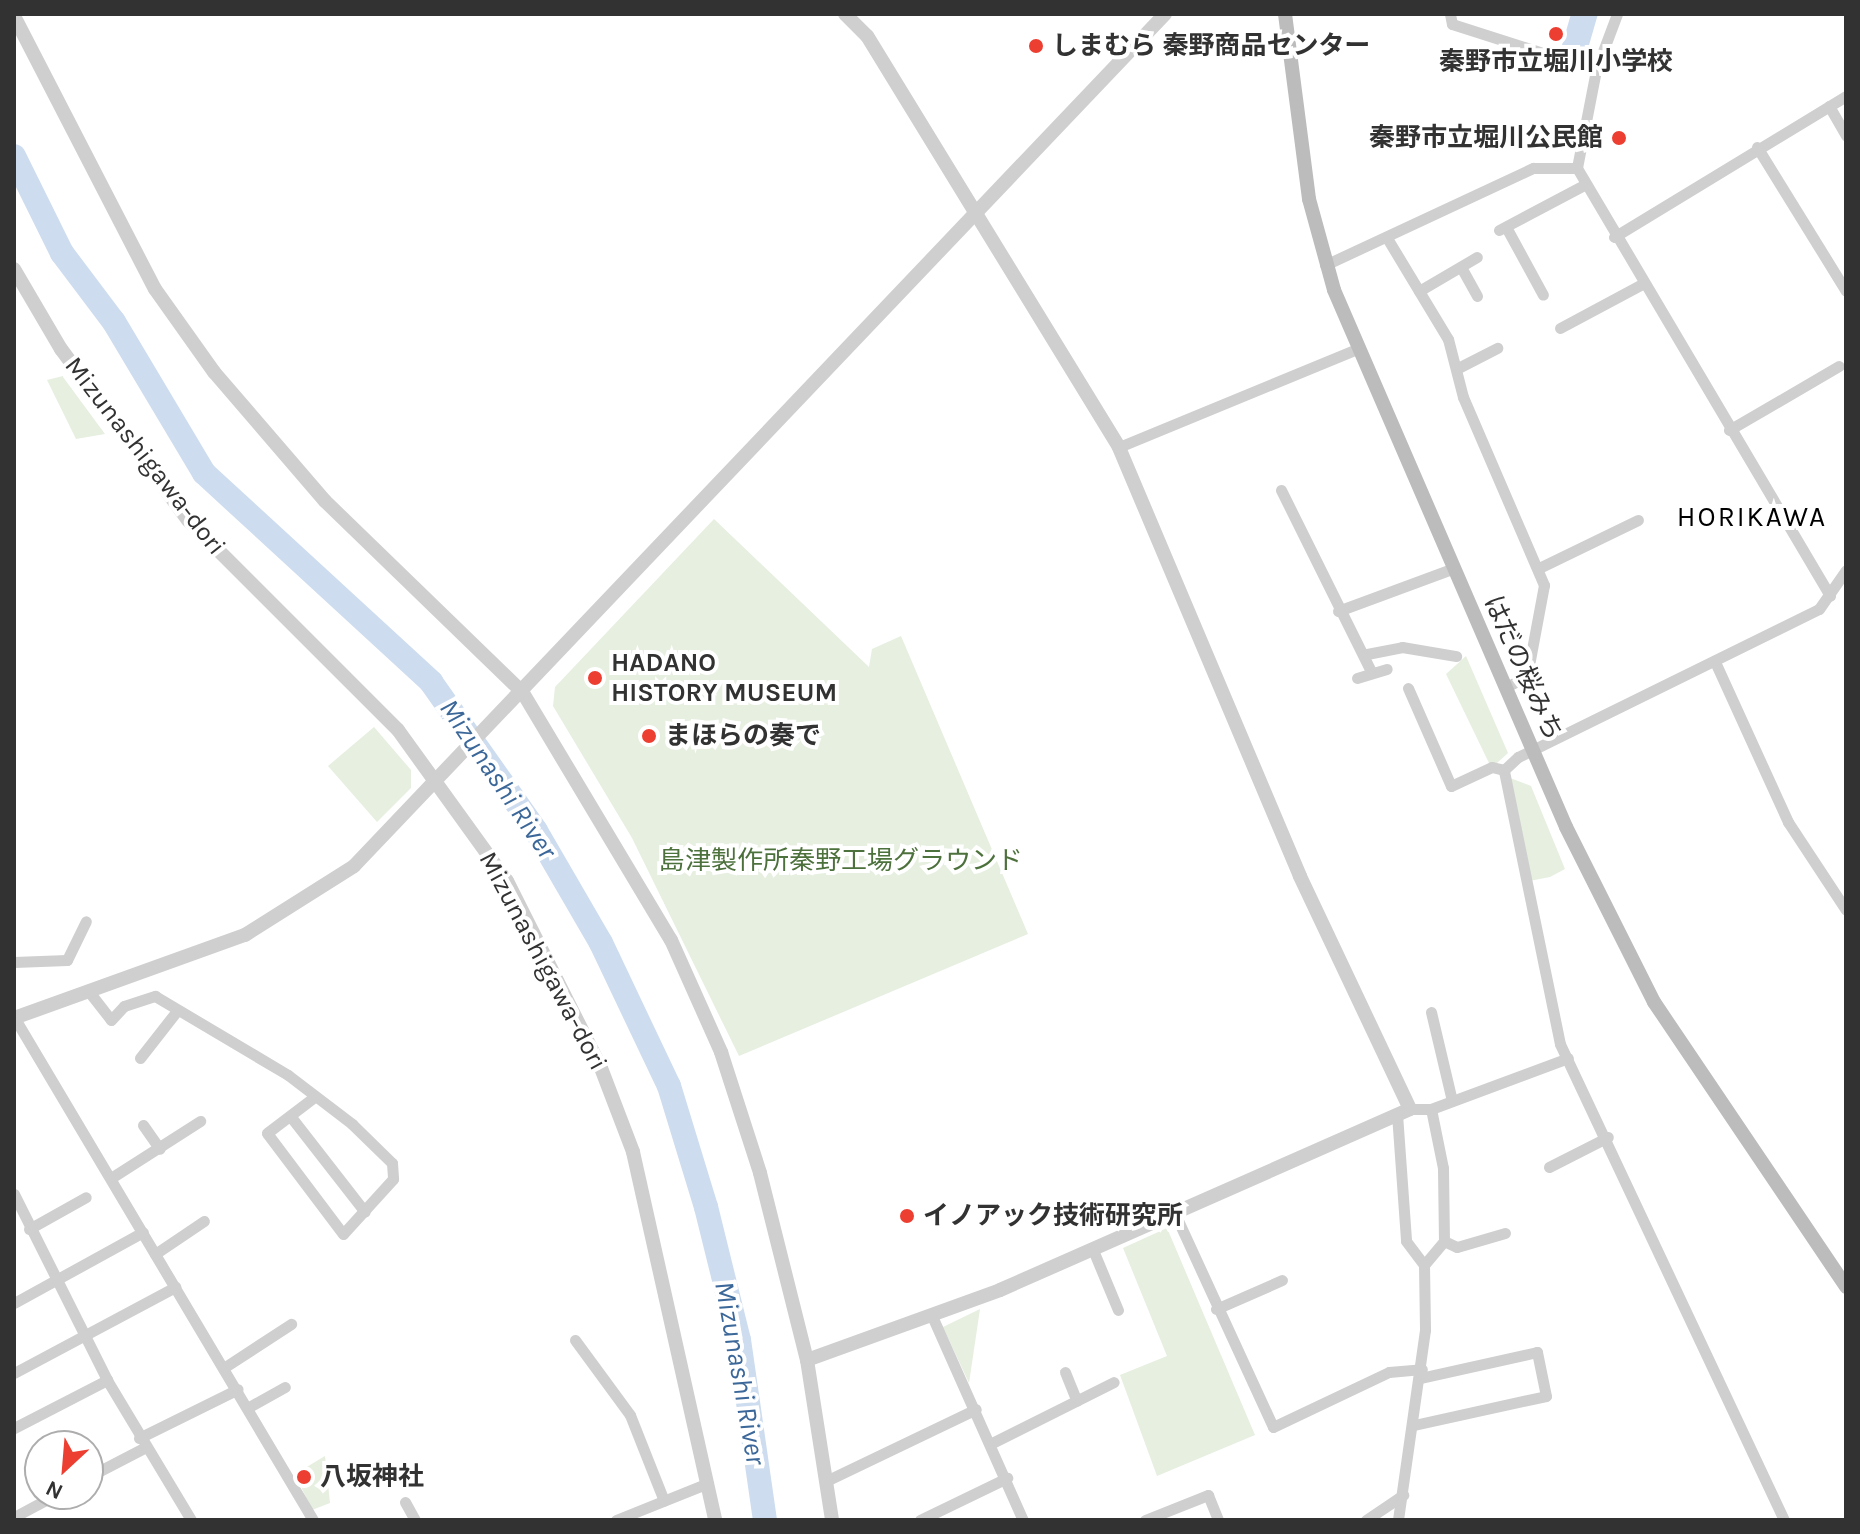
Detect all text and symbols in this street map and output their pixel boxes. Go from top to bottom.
marker: 秦野市立堀川小学校 [1547,25,1565,43]
place label: しまむら 秦野商品センター [1052,30,1371,62]
marker: しまむら 秦野商品センター [1027,37,1045,55]
place label: 秦野市立堀川小学校 [1439,46,1673,78]
place label: 秦野市立堀川公民館 [1369,122,1603,154]
marker: 秦野市立堀川公民館 [1610,129,1628,147]
street label: Mizunashigawa-dori [58,351,232,561]
district label: HORIKAWA [1677,500,1827,534]
street label: はだの桜みち [1477,590,1569,746]
place label: HADANO HISTORY MUSEUM [611,647,837,708]
marker: HADANO HISTORY MUSEUM [586,669,604,687]
water label: Mizunashi River [432,693,564,865]
place label: まほらの奏で [665,720,821,752]
marker: まほらの奏で [640,727,658,745]
park label: 島津製作所秦野工場グラウンド [659,845,1023,877]
street label: Mizunashigawa-dori [472,846,614,1076]
place label: イノアック技術研究所 [923,1200,1183,1232]
marker: イノアック技術研究所 [898,1207,916,1225]
water label: Mizunashi River [707,1279,773,1467]
north arrow [24,1430,104,1510]
place label: 八坂神社 [320,1461,424,1493]
marker: 八坂神社 [295,1468,313,1486]
text: N [42,1475,67,1505]

